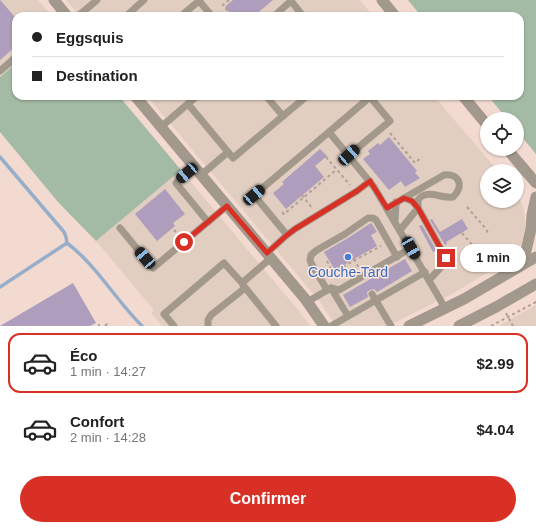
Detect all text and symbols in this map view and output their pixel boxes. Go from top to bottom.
text: Eggsquis [56,29,124,46]
text: Destination [56,67,138,84]
map controls [480,112,524,208]
button: locate [480,112,524,156]
car [336,143,362,167]
car [174,161,200,185]
button: layers [480,164,524,208]
car [241,183,267,207]
route start [175,233,193,251]
car [400,235,422,261]
callout: 1 min [460,244,526,272]
car [133,245,157,271]
route end [437,249,455,267]
text: 1 min [476,250,510,265]
marker: Couche-Tard [343,252,353,262]
place label: Couche-Tard [308,264,388,280]
icon: car [22,345,58,381]
text: Éco [70,347,98,364]
text: $2.99 [476,355,514,372]
text: 1 min · 14:27 [70,364,146,379]
icon: car [22,411,58,447]
text: Confort [70,413,124,430]
text: $4.04 [476,421,514,438]
text: 2 min · 14:28 [70,430,146,445]
button: Confirmer [20,476,516,522]

